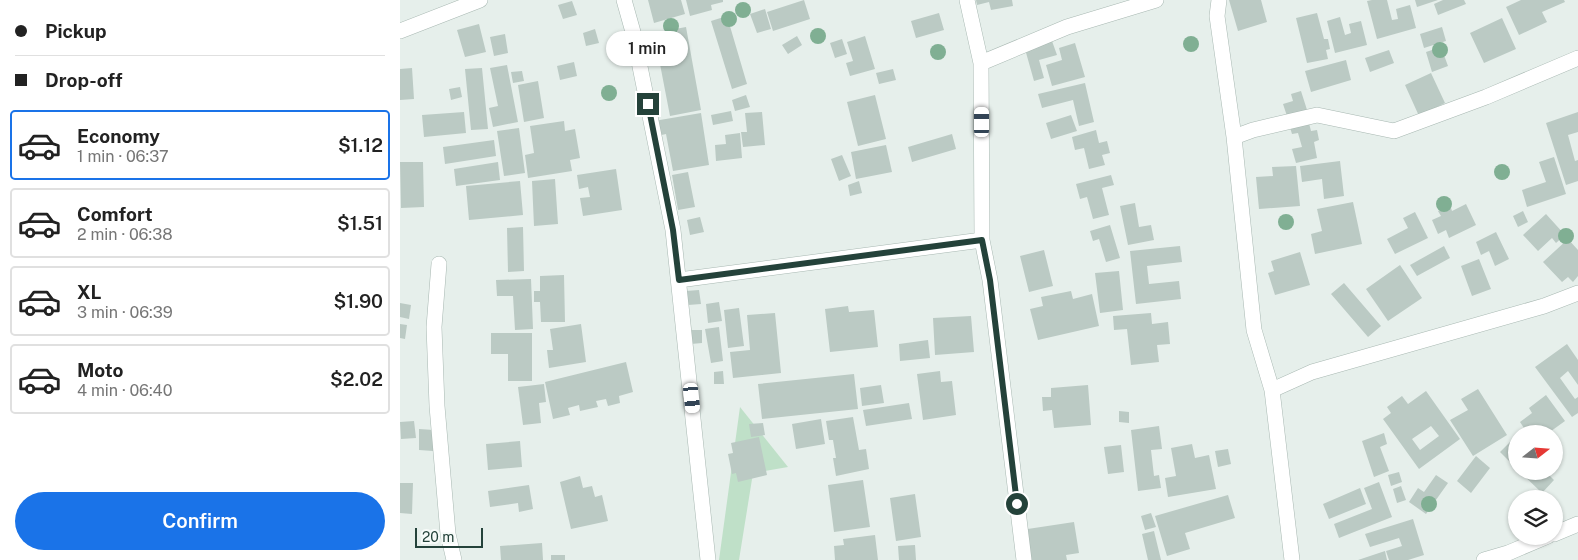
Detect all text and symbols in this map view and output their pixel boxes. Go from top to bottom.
text: Pickup [45,20,107,42]
callout: 1 min [607,32,689,66]
text: 1 min [628,39,666,58]
text: Drop-off [45,69,122,91]
route end [637,93,659,115]
car [974,107,989,137]
icon: car [17,123,62,168]
text: Economy [77,125,160,147]
text: $1.12 [338,134,383,156]
text: 1 min · 06:37 [77,147,169,166]
icon: car [17,201,62,246]
text: Comfort [77,203,153,225]
text: $1.51 [337,212,383,234]
text: 2 min · 06:38 [77,225,173,244]
icon: car [17,279,62,324]
text: XL [77,281,102,303]
text: $1.90 [333,290,383,312]
text: 3 min · 06:39 [77,303,173,322]
icon: car [17,357,62,402]
text: Moto [77,359,123,381]
text: $2.02 [330,368,383,390]
text: 4 min · 06:40 [77,381,172,400]
car [682,382,701,414]
north arrow [1508,425,1562,480]
map controls [1508,425,1563,545]
button: layers [1508,490,1563,545]
button: Confirm [15,492,385,550]
route start [1006,493,1028,515]
scale bar [415,525,482,548]
text: 20 m [422,529,454,545]

